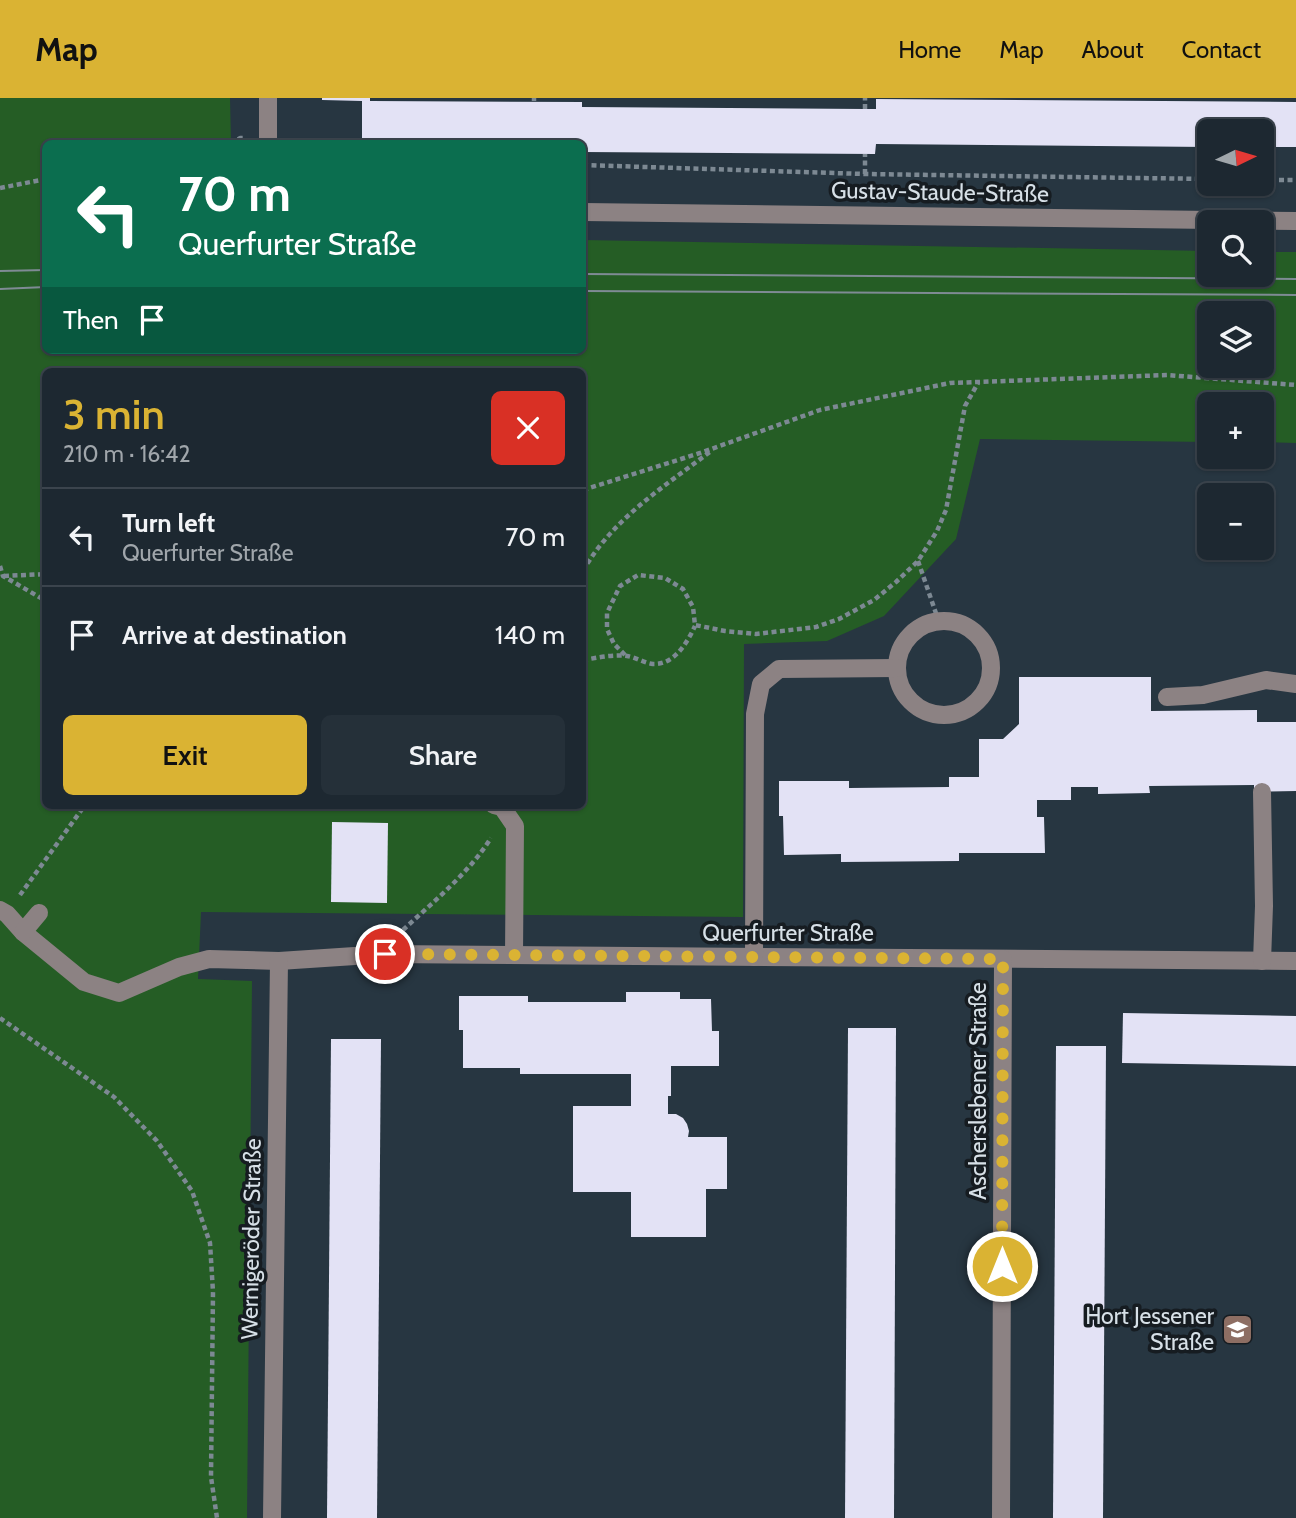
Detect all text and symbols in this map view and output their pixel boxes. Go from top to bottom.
text: Map [35,29,98,69]
text: Home [898,35,961,64]
text: Map [999,35,1044,64]
text: About [1082,35,1144,64]
text: Contact [1182,35,1261,64]
north arrow [1197,119,1274,196]
map controls [1197,119,1274,560]
text: 70 m [178,164,291,223]
icon: left [63,168,154,259]
street label: Gustav-Staude-Straße [831,176,1049,208]
button: search [1197,210,1274,287]
text: Querfurter Straße [178,224,417,263]
icon: arrive [133,301,171,339]
button: layers [1197,301,1274,378]
text: Then [63,304,119,336]
text: 3 min [63,388,165,440]
button: close [491,391,565,465]
button: + [1197,392,1274,469]
text: 210 m · 16:42 [63,440,190,468]
button: − [1197,483,1274,560]
text: Turn left [122,507,215,539]
icon: left [63,518,101,556]
text: 70 m [505,521,565,553]
text: Querfurter Straße [122,539,293,567]
icon: arrive [63,616,101,654]
text: Arrive at destination [122,619,347,651]
text: 140 m [495,619,565,651]
button: Exit [63,715,307,795]
button: Share [321,715,565,795]
street label: Querfurter Straße [702,919,874,947]
pin [355,924,415,984]
icon: arrive [366,935,404,973]
street label: Ascherslebener Straße [964,982,992,1200]
street label: Wernigeröder Straße [235,1138,267,1340]
position arrow [965,1229,1039,1303]
place label: Hort Jessener Straße [1085,1302,1215,1356]
school or university icon: Hort Jessener Straße [1220,1312,1254,1346]

